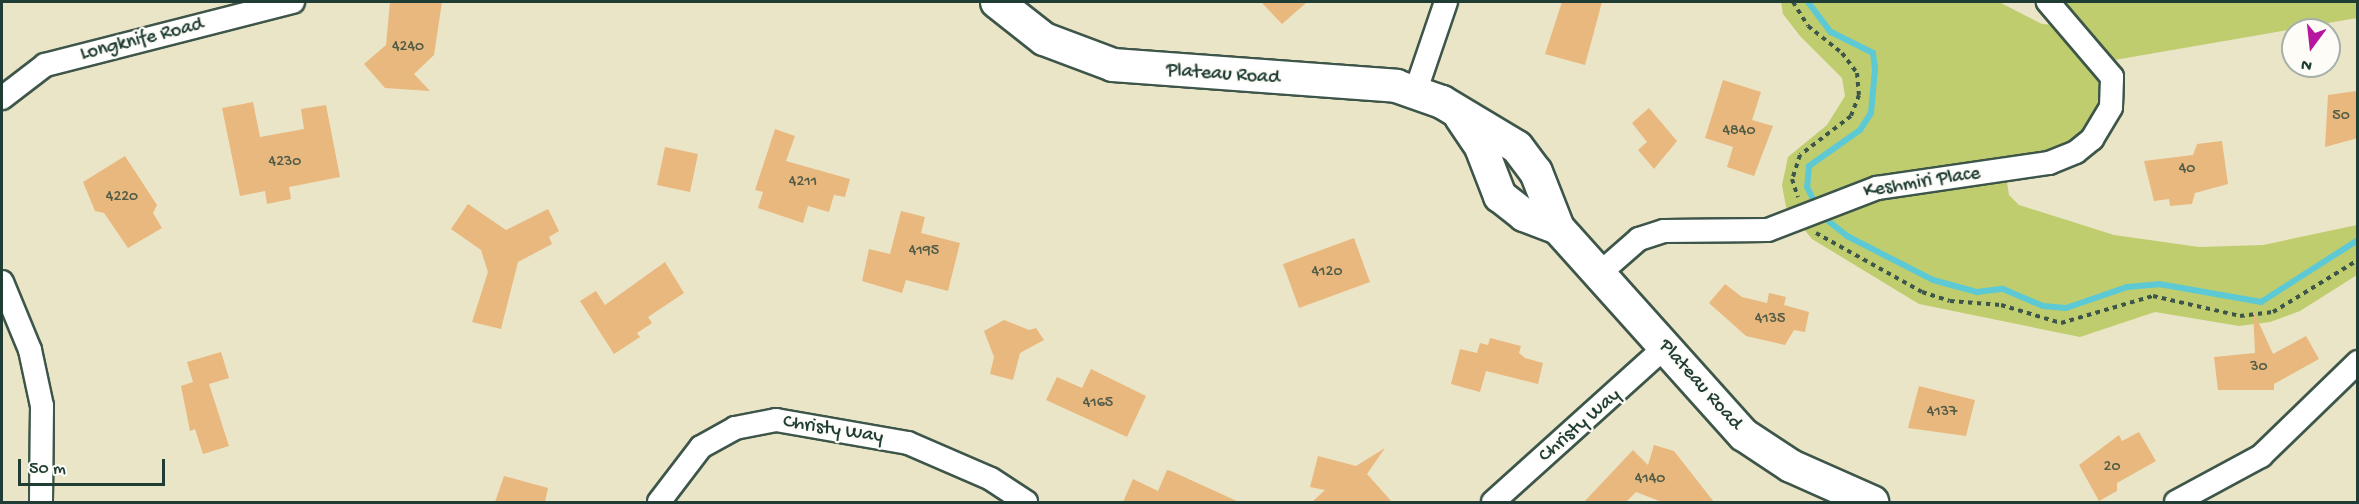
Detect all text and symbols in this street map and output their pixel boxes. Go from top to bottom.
street label: Longknife Road [78,13,206,67]
north arrow [2281,18,2341,78]
house number: 4240 [392,38,424,58]
text: N [2299,53,2314,74]
street label: Plateau Road [1165,59,1281,91]
house number: 50 [2332,107,2350,127]
house number: 4840 [1723,122,1755,142]
house number: 4230 [269,153,301,173]
house number: 40 [2179,160,2195,180]
street label: Keshmiri Place [1862,162,1982,204]
house number: 4211 [789,173,817,193]
house number: 4220 [106,188,138,208]
house number: 4195 [909,242,939,262]
house number: 4120 [1312,263,1342,283]
house number: 4135 [1755,310,1785,330]
street label: Plateau Road [1653,335,1747,435]
house number: 30 [2250,358,2268,378]
street label: Christy Way [1534,384,1626,468]
house number: 4165 [1083,394,1113,414]
house number: 4137 [1927,403,1957,423]
street label: Christy Way [781,410,885,450]
scale bar [21,447,168,485]
house number: 20 [2104,458,2120,478]
text: 50 m [29,459,66,480]
house number: 4140 [1635,470,1665,490]

